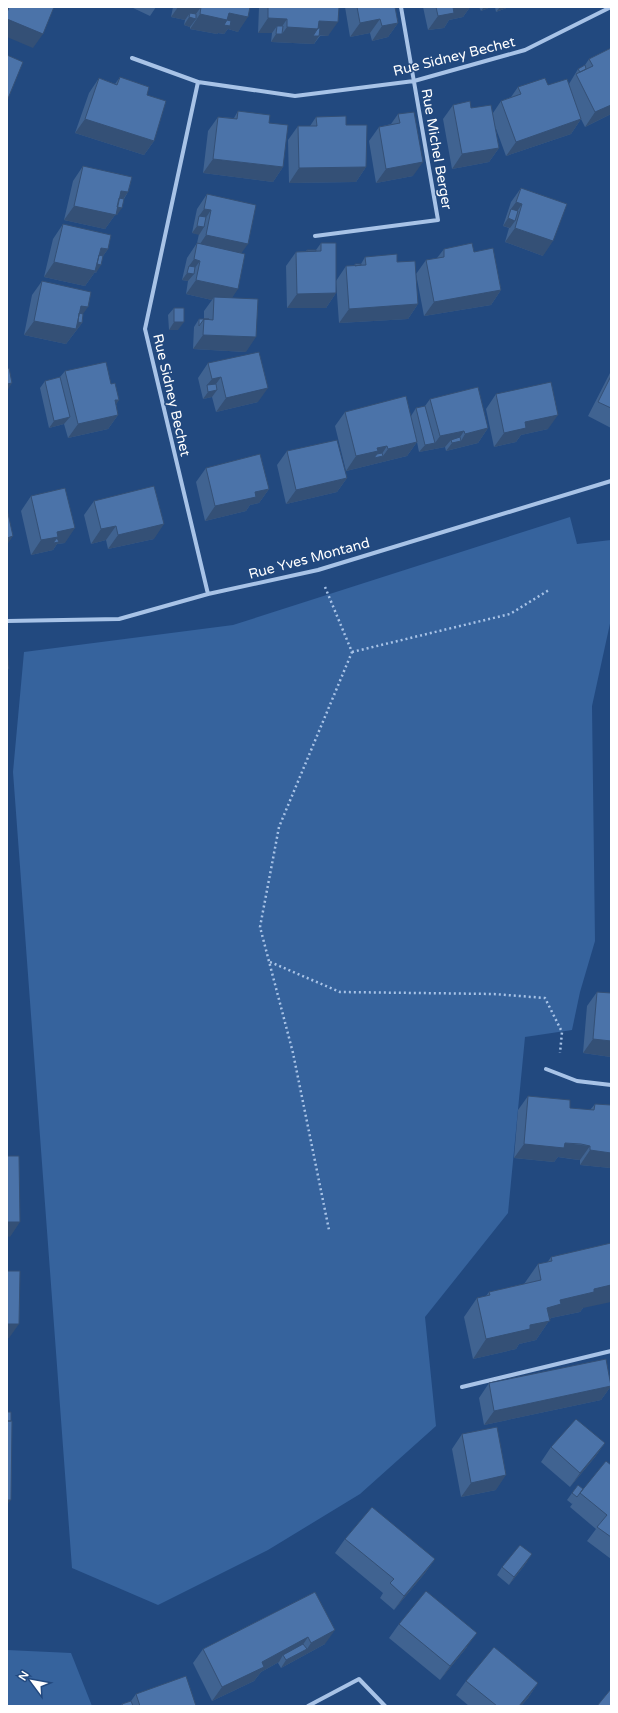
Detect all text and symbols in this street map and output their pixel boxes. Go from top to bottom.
street label: Rue Sidney Bechet [391,33,518,80]
street label: Rue Michel Berger [417,87,456,212]
street label: Rue Sidney Bechet [149,332,194,459]
street label: Rue Yves Montand [247,534,372,583]
north arrow [12,1661,52,1701]
text: N [16,1669,32,1683]

